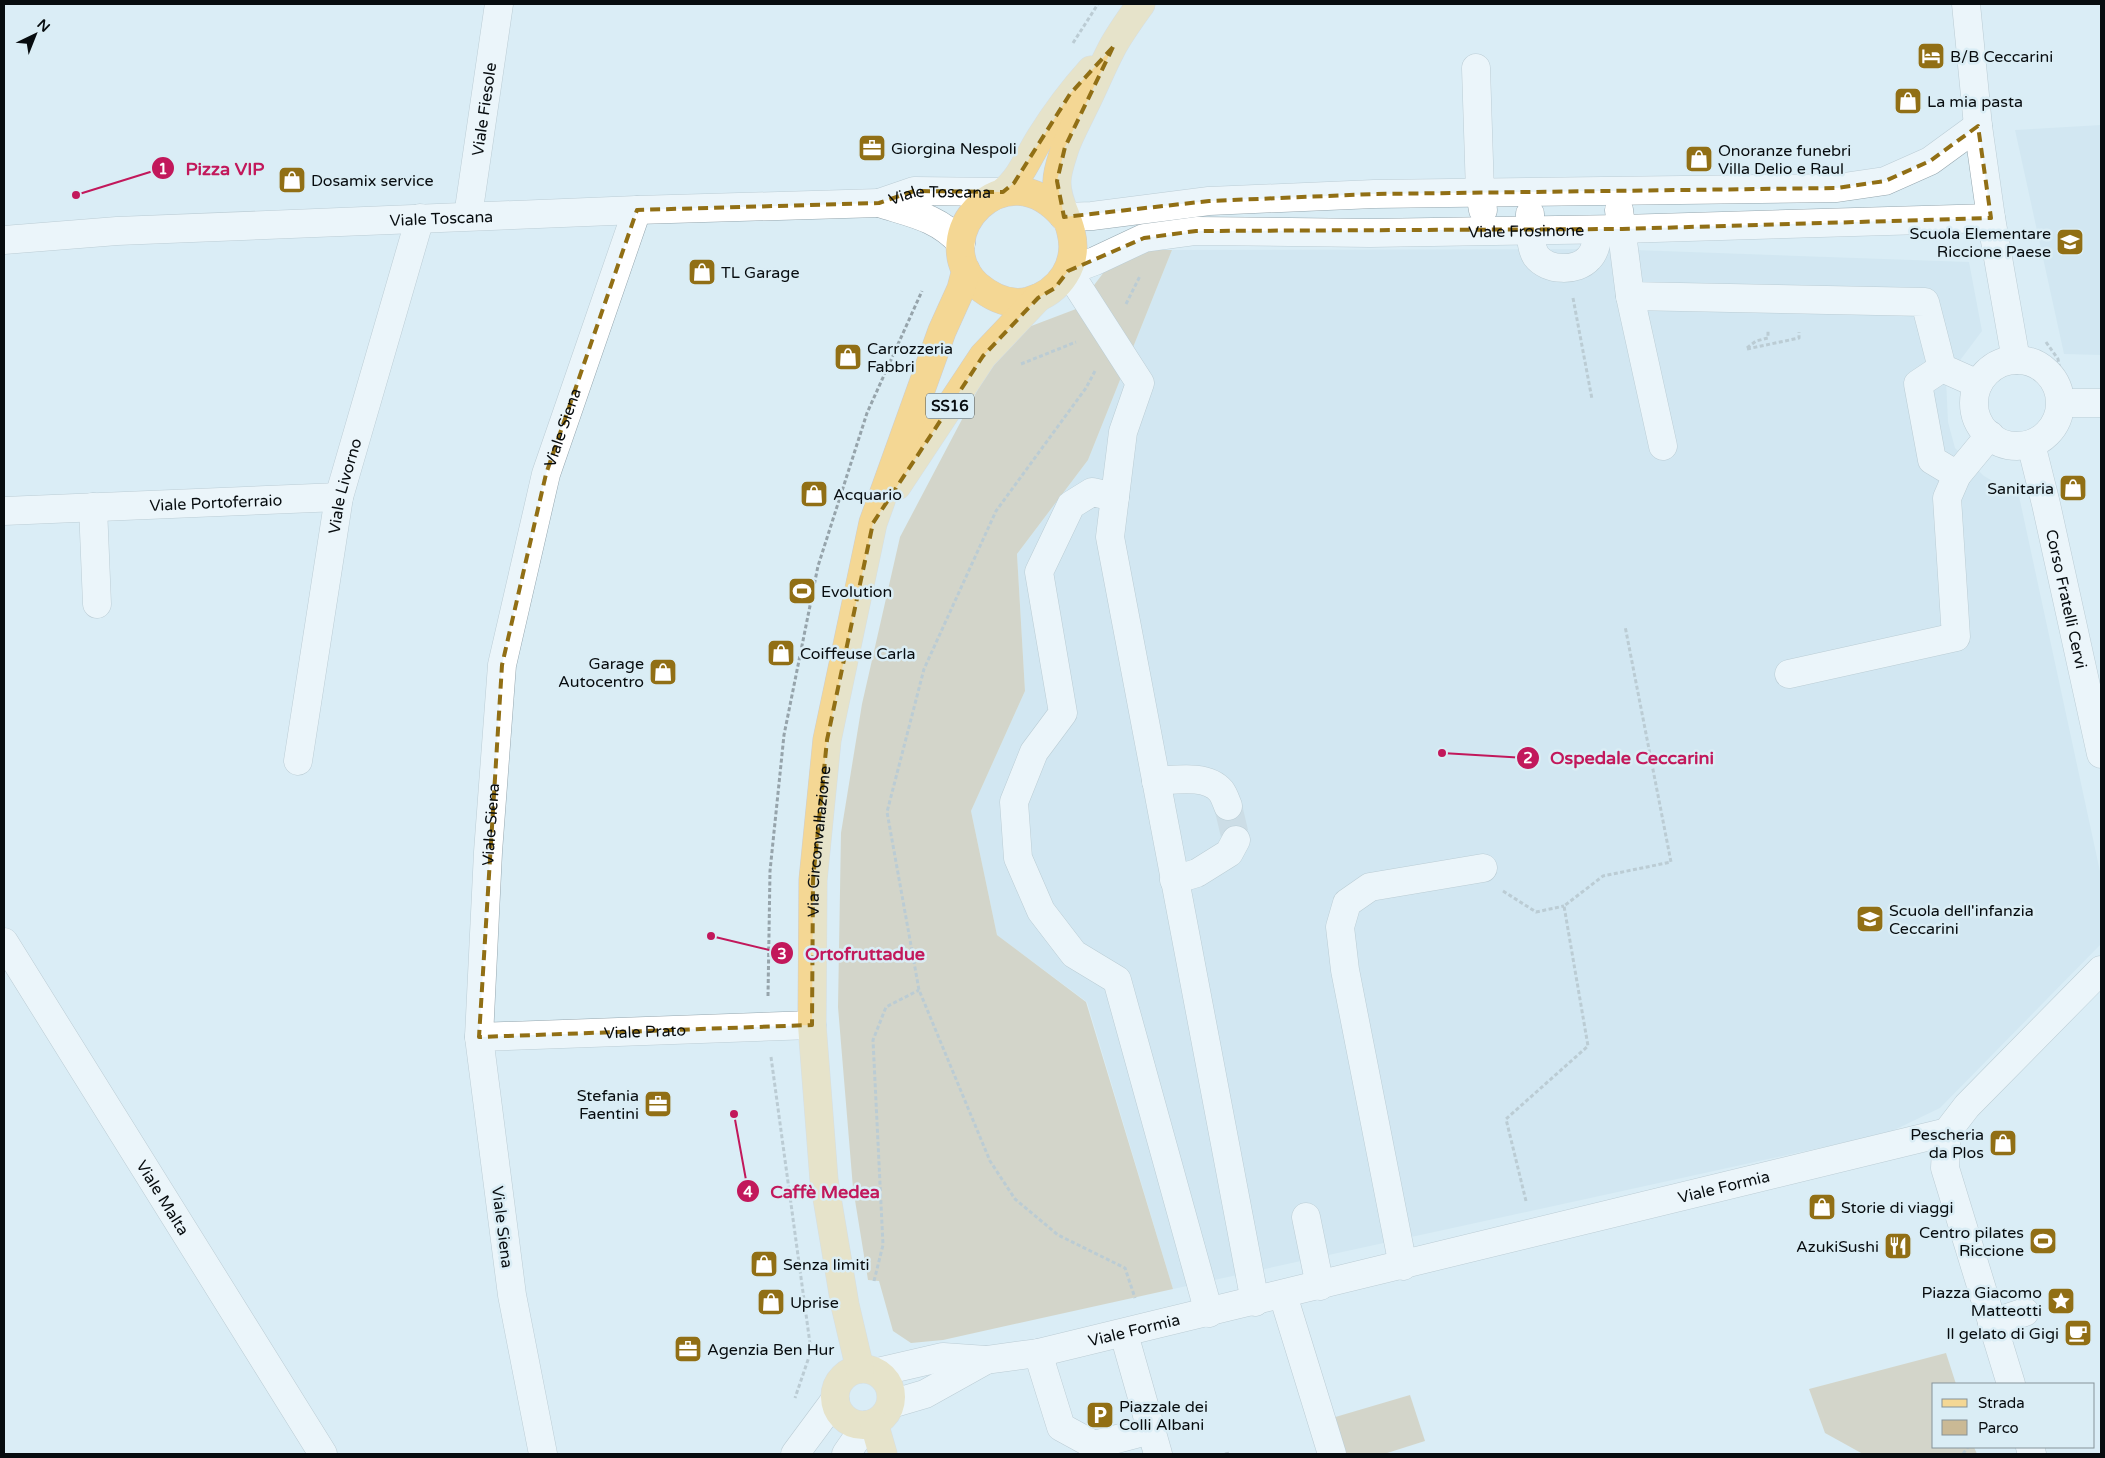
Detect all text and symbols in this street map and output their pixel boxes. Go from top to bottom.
north arrow [10,10,60,60]
text: N [34,16,53,36]
hotel icon: B/B Ceccarini [1916,41,1946,71]
place label: B/B Ceccarini [1950,47,2053,67]
street label: Viale Fiesole [468,61,501,157]
shop icon: La mia pasta [1893,86,1923,116]
place label: La mia pasta [1927,92,2023,112]
office icon: Giorgina Nespoli [857,133,887,163]
place label: Giorgina Nespoli [891,139,1017,159]
place label: Onoranze funebri Villa Delio e Raul [1718,141,1851,179]
shop icon: Onoranze funebri Villa Delio e Raul [1684,144,1714,174]
callout: Pizza VIP [151,152,275,185]
text: Pizza VIP [186,158,264,180]
text: 1 [158,160,168,178]
shop icon: Dosamix service [277,165,307,195]
place label: Dosamix service [311,171,433,191]
street label: Viale Toscana [886,182,991,210]
street label: Viale Toscana [389,207,494,231]
street label: Viale Frosinone [1468,221,1584,242]
place label: Scuola Elementare Riccione Paese [1909,224,2051,262]
school or university icon: Scuola Elementare Riccione Paese [2055,227,2085,257]
shop icon: TL Garage [687,257,717,287]
place label: TL Garage [721,263,800,283]
place label: Carrozzeria Fabbri [867,339,953,377]
shop icon: Carrozzeria Fabbri [833,342,863,372]
street label: Viale Siena [540,386,586,470]
road number: SS16 [926,394,974,418]
street label: Viale Livorno [324,436,367,535]
shop icon: Sanitaria [2058,473,2088,503]
shop icon: Acquario [799,479,829,509]
place label: Sanitaria [1987,479,2054,499]
place label: Acquario [833,485,902,505]
street label: Viale Portoferraio [149,490,283,516]
street label: Corso Fratelli Cervi [2041,527,2091,671]
sports icon: Evolution [787,576,817,606]
place label: Evolution [821,582,892,602]
shop icon: Coiffeuse Carla [766,638,796,668]
place label: Coiffeuse Carla [800,644,915,664]
place label: Garage Autocentro [558,654,644,692]
shop icon: Garage Autocentro [648,657,678,687]
callout: Ospedale Ceccarini [1515,741,1724,774]
text: Ospedale Ceccarini [1550,747,1714,769]
text: 2 [1523,749,1533,767]
street label: Via Circonvallazione [804,765,835,917]
street label: Viale Siena [478,782,504,866]
place label: Scuola dell'infanzia Ceccarini [1889,901,2034,939]
school or university icon: Scuola dell'infanzia Ceccarini [1855,904,1885,934]
callout: Ortofruttadue [770,937,935,970]
text: Ortofruttadue [805,943,925,965]
text: 3 [777,945,787,963]
street label: Viale Prato [603,1021,687,1044]
place label: Stefania Faentini [577,1086,639,1124]
office icon: Stefania Faentini [643,1089,673,1119]
place label: Pescheria da Plos [1910,1125,1984,1163]
shop icon: Pescheria da Plos [1988,1128,2018,1158]
street label: Viale Malta [131,1157,193,1239]
street label: Viale Formia [1676,1166,1772,1208]
callout: Caffè Medea [735,1175,890,1208]
text: Caffè Medea [770,1181,880,1203]
text: 4 [743,1183,753,1201]
street label: Viale Siena [487,1185,517,1269]
shop icon: Storie di viaggi [1807,1192,1837,1222]
place label: Storie di viaggi [1841,1198,1953,1218]
place label: Centro pilates Riccione [1919,1223,2024,1261]
sports icon: Centro pilates Riccione [2028,1226,2058,1256]
restaurant icon: AzukiSushi [1883,1231,1913,1261]
place label: AzukiSushi [1796,1237,1879,1257]
shop icon: Senza limiti [749,1249,779,1279]
place label: Senza limiti [783,1255,870,1275]
place label: Piazza Giacomo Matteotti [1922,1283,2042,1321]
place icon: Piazza Giacomo Matteotti [2046,1286,2076,1316]
shop icon: Uprise [756,1287,786,1317]
place label: Uprise [790,1293,839,1313]
street label: Viale Formia [1086,1310,1182,1351]
cafe icon: Il gelato di Gigi [2063,1318,2093,1348]
place label: Il gelato di Gigi [1946,1324,2059,1344]
office icon: Agenzia Ben Hur [673,1334,703,1364]
place label: Agenzia Ben Hur [707,1340,835,1360]
legend [1932,1383,2095,1448]
text: Strada [1978,1394,2025,1412]
place label: Piazzale dei Colli Albani [1119,1397,1208,1435]
parking icon: Piazzale dei Colli Albani [1085,1400,1115,1430]
text: Parco [1978,1419,2019,1437]

